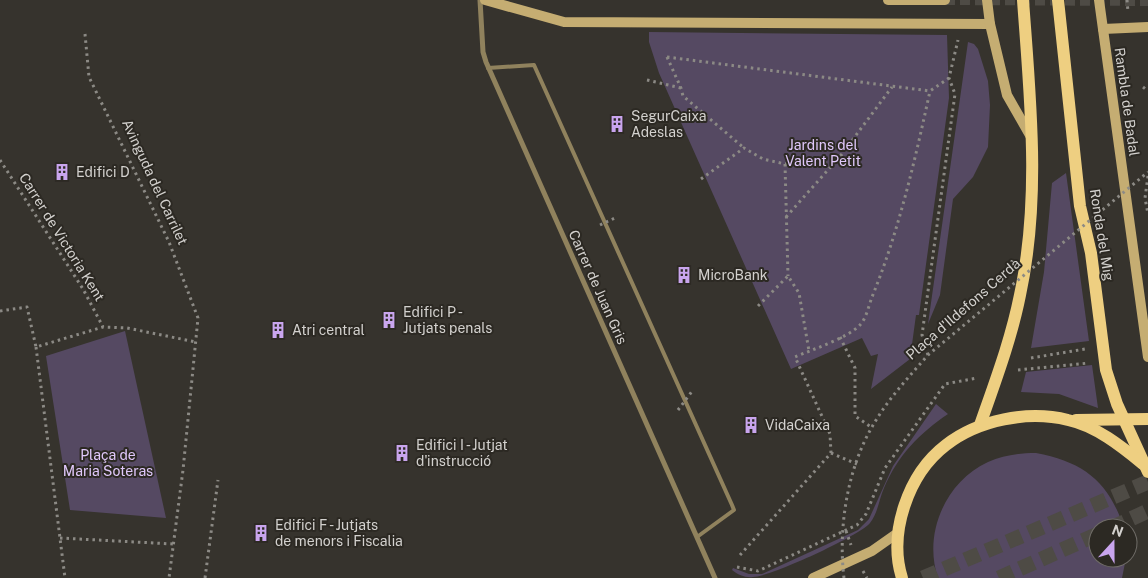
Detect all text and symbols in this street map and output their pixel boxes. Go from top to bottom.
street label: Rambla de Badal [1111,47,1143,157]
place label: SegurCaixa Adeslas [631,108,707,140]
building icon: SegurCaixa Adeslas [607,114,627,134]
street label: Avinguda del Carrilet [119,117,191,247]
park label: Jardins del Valent Petit [785,137,861,169]
building icon: Edifici D [52,162,72,182]
place label: Edifici D [76,164,130,180]
street label: Carrer de Victoria Kent [16,170,108,304]
street label: Ronda del Mig [1087,188,1117,282]
street label: Carrer de Juan Gris [566,227,630,347]
street label: Plaça d'Ildefons Cerdà [903,255,1023,363]
building icon: MicroBank [674,265,694,285]
place label: MicroBank [698,267,768,283]
place label: Edifici P - Jutjats penals [403,304,492,336]
building icon: Edifici P - Jutjats penals [379,310,399,330]
building icon: Atri central [268,320,288,340]
place label: Atri central [292,322,365,338]
building icon: VidaCaixa [741,415,761,435]
place label: VidaCaixa [765,417,830,433]
place label: Edifici I - Jutjat d'instrucció [416,437,508,469]
building icon: Edifici I - Jutjat d'instrucció [392,443,412,463]
park label: Plaça de Maria Soteras [63,447,153,479]
place label: Edifici F - Jutjats de menors i Fiscalia [275,517,403,549]
north arrow [1088,518,1138,568]
text: N [1110,521,1126,540]
building icon: Edifici F - Jutjats de menors i Fiscalia [251,523,271,543]

